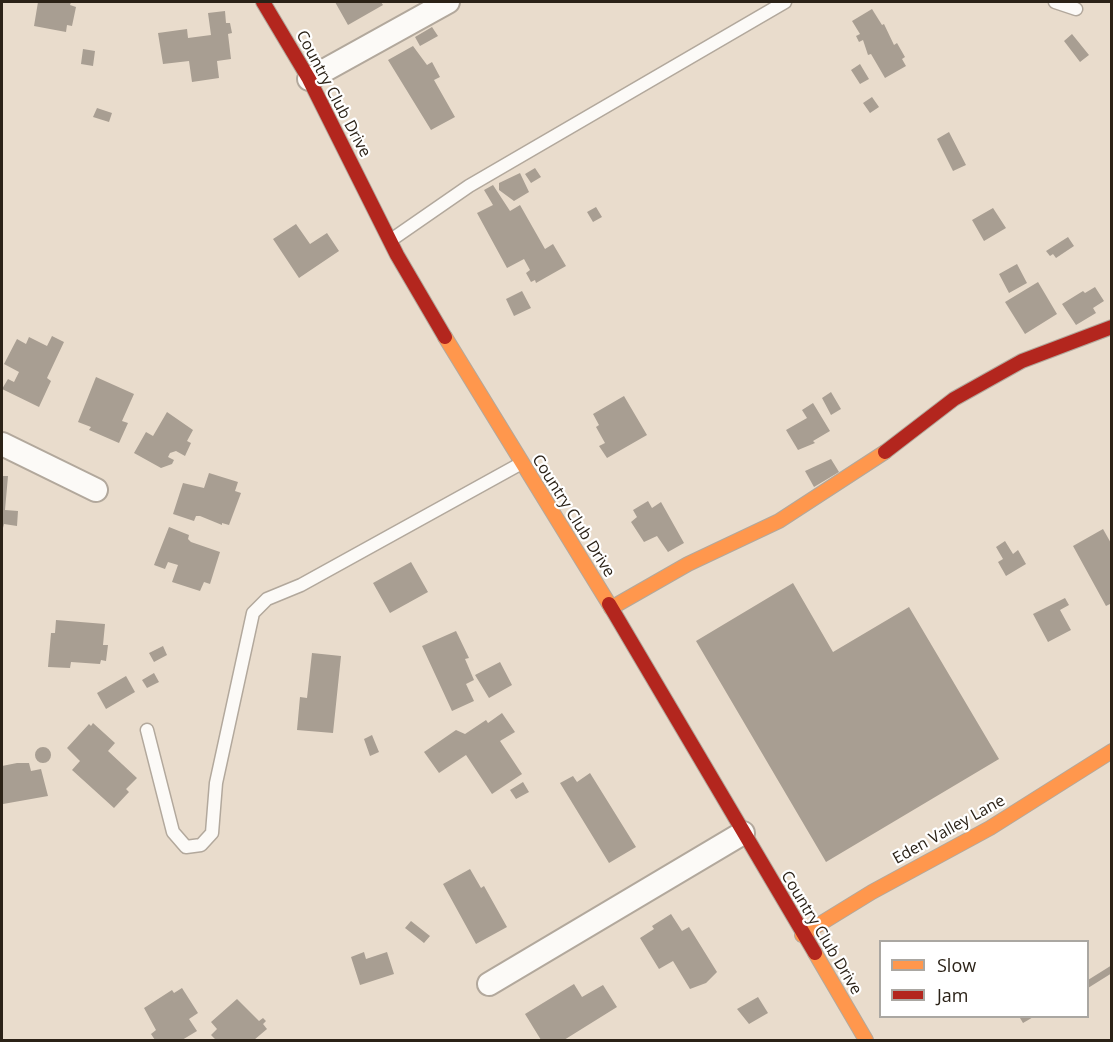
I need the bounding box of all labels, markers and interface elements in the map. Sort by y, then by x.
street label: Country Club Drive [291,27,375,161]
street label: Country Club Drive [528,451,618,581]
street label: Eden Valley Lane [890,791,1008,869]
street label: Country Club Drive [777,868,865,998]
legend [879,940,1089,1018]
text: Slow [937,953,976,977]
text: Jam [937,983,969,1007]

